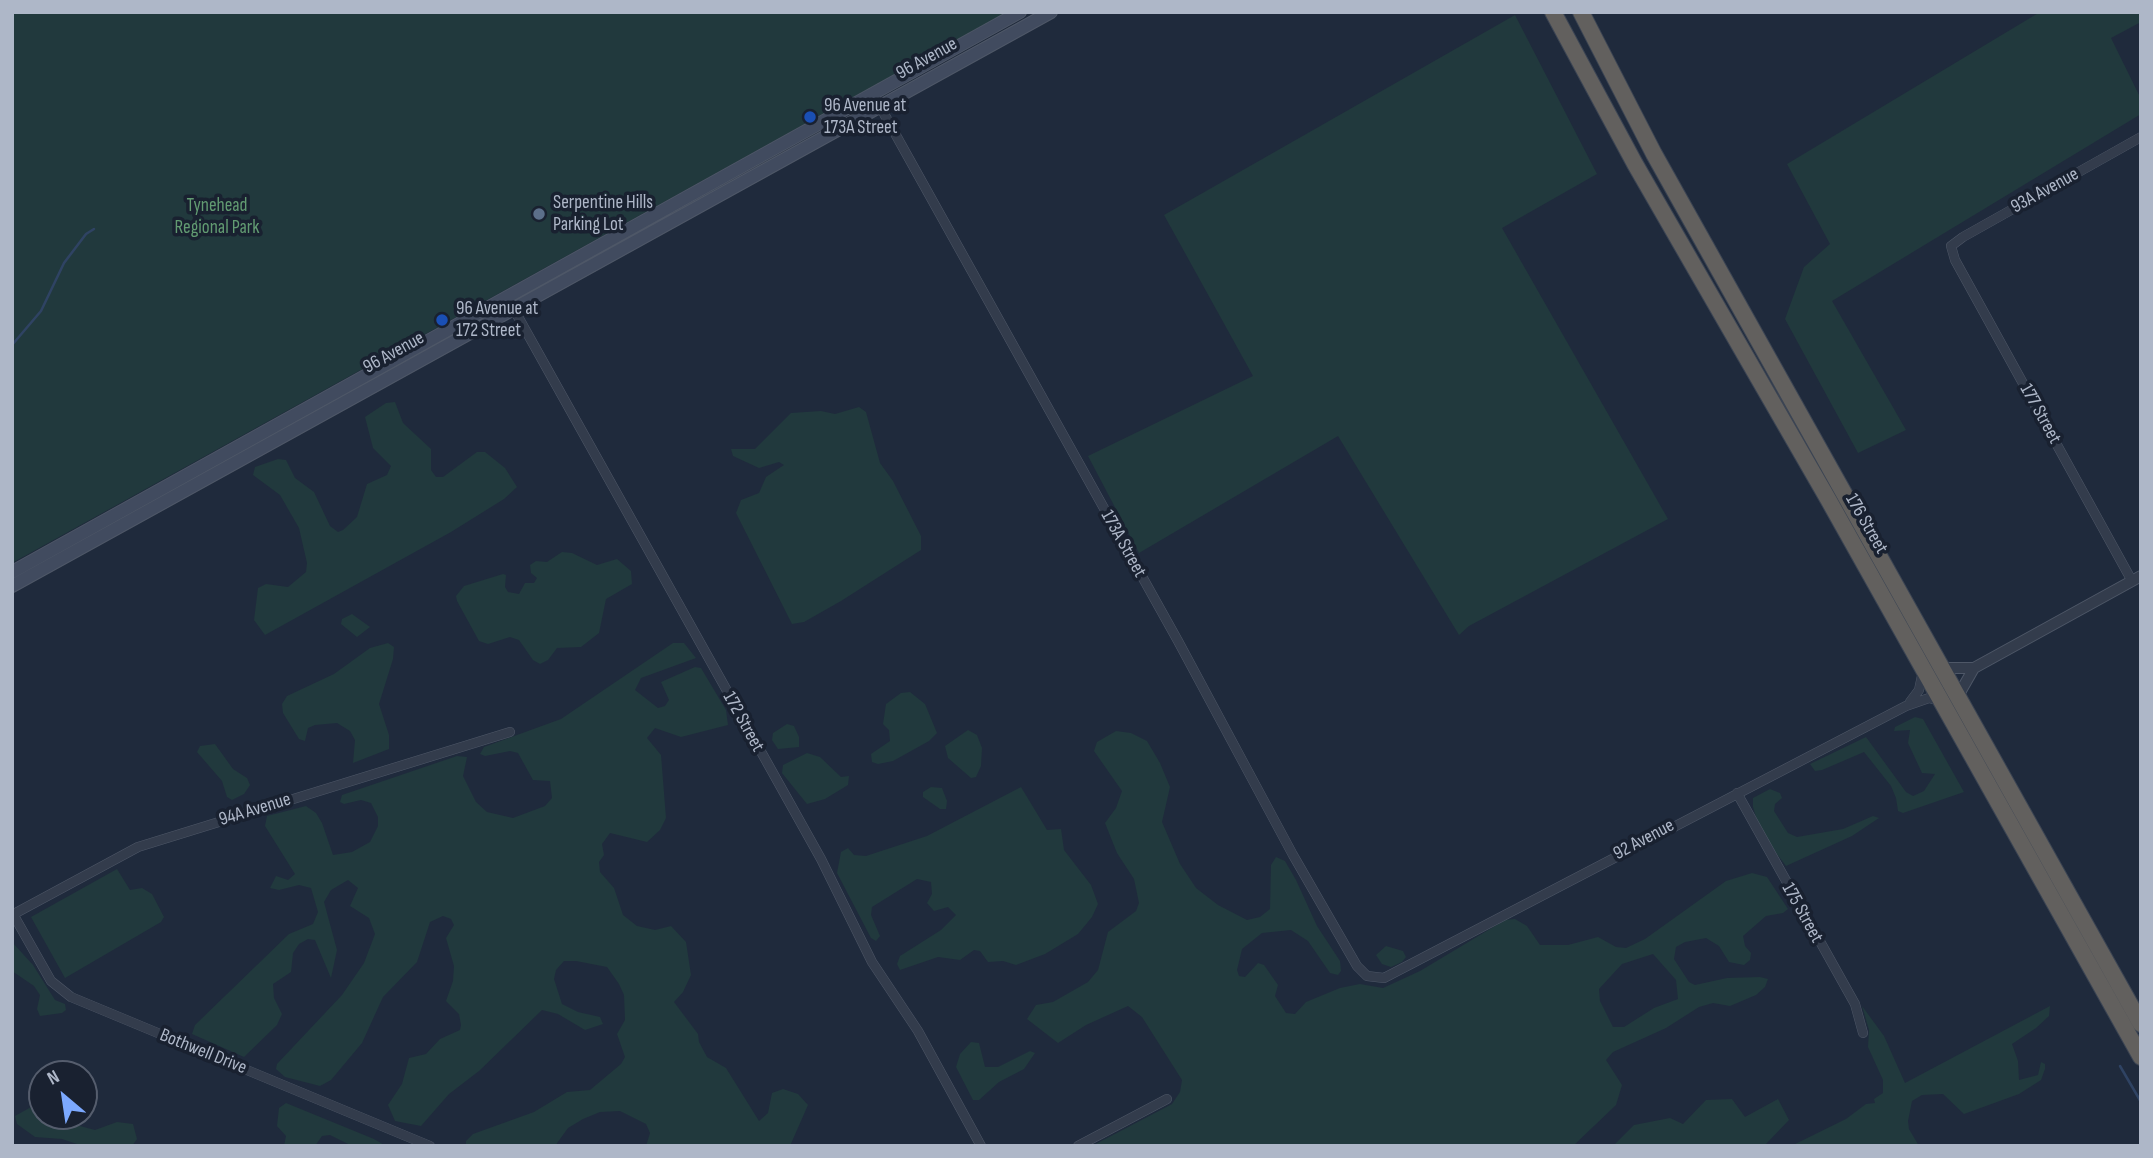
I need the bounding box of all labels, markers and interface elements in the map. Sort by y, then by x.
street label: 96 Avenue [893,33,961,85]
place label: 96 Avenue at 173A Street [824,95,906,139]
marker: 96 Avenue at 173A Street [802,109,818,125]
street label: 93A Avenue [2007,163,2083,219]
place label: Serpentine Hills Parking Lot [553,192,653,236]
park label: Tynehead Regional Park [175,195,259,239]
marker: Serpentine Hills Parking Lot [531,206,547,222]
place label: 96 Avenue at 172 Street [456,298,538,342]
marker: 96 Avenue at 172 Street [434,312,450,328]
street label: 96 Avenue [360,327,428,379]
street label: 177 Street [2014,380,2066,448]
street label: 176 Street [1840,490,1892,558]
street label: 173A Street [1095,506,1151,582]
street label: 172 Street [717,688,769,756]
street label: 94A Avenue [216,788,294,832]
street label: 92 Avenue [1610,815,1678,865]
street label: 175 Street [1776,879,1828,947]
street label: Bothwell Drive [156,1024,250,1080]
north arrow [28,1060,98,1130]
text: N [44,1065,64,1090]

